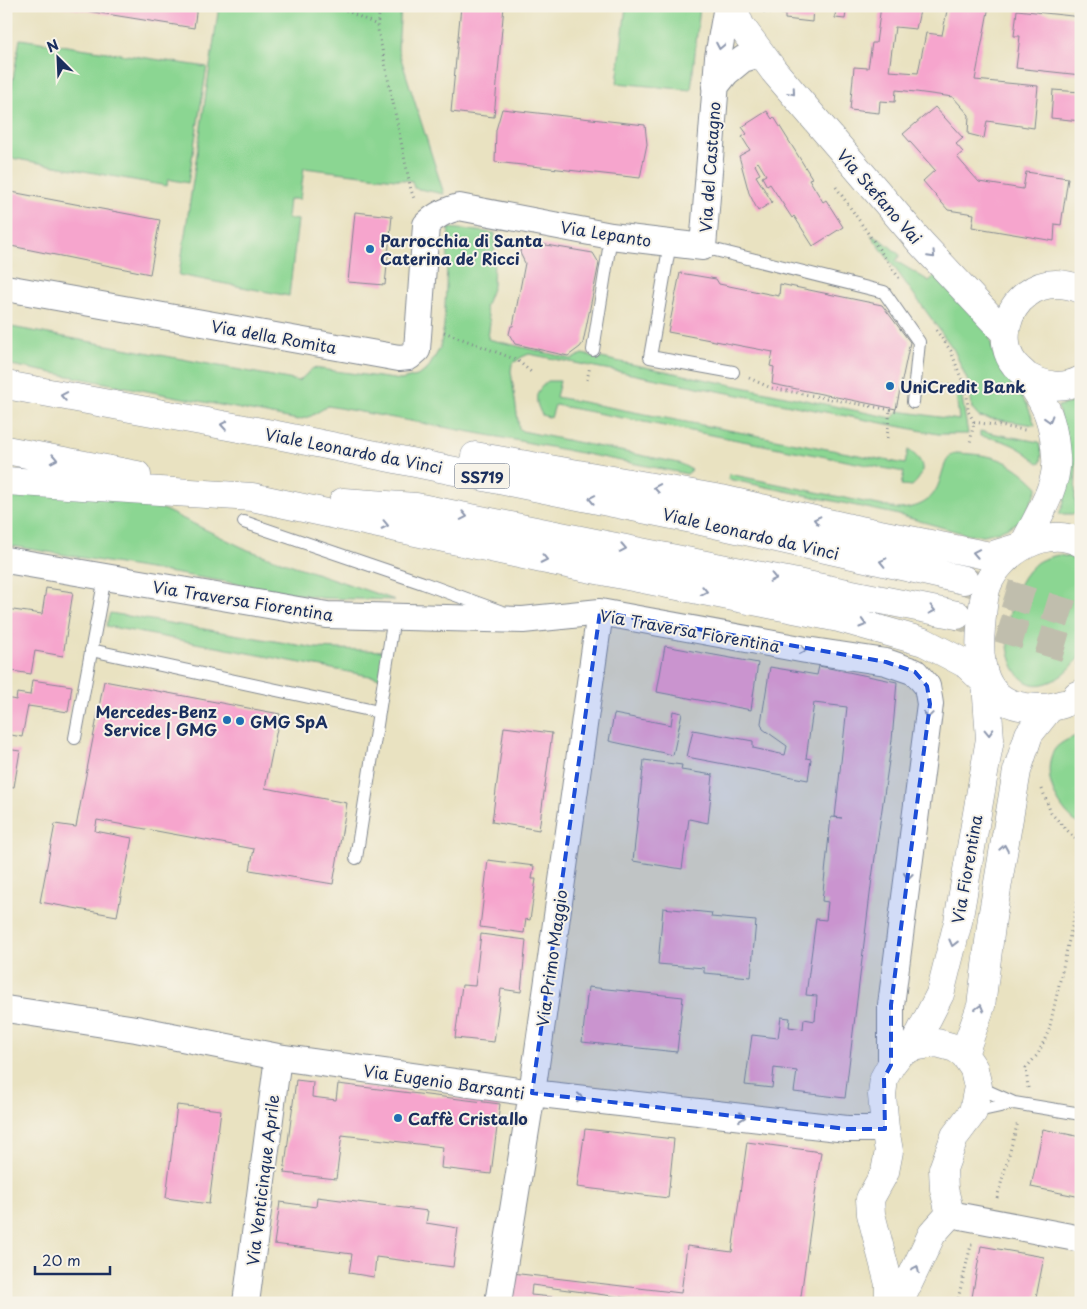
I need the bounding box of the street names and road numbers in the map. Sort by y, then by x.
street label: Via del Castagno [692,101,726,233]
street label: Via Stefano Vai [832,143,928,249]
street label: Via Lepanto [559,214,653,252]
street label: Via della Romita [209,313,339,359]
street label: Viale Leonardo da Vinci [263,421,445,479]
road number: SS719 [454,464,510,488]
street label: Viale Leonardo da Vinci [660,501,842,565]
street label: Via Traversa Fiorentina [151,574,335,626]
street label: Via Traversa Fiorentina [598,602,782,658]
street label: Via Fiorentina [945,813,987,925]
street label: Via Primo Maggio [530,888,572,1028]
street label: Via Eugenio Barsanti [362,1058,526,1104]
street label: Via Venticinque Aprile [240,1093,284,1267]

